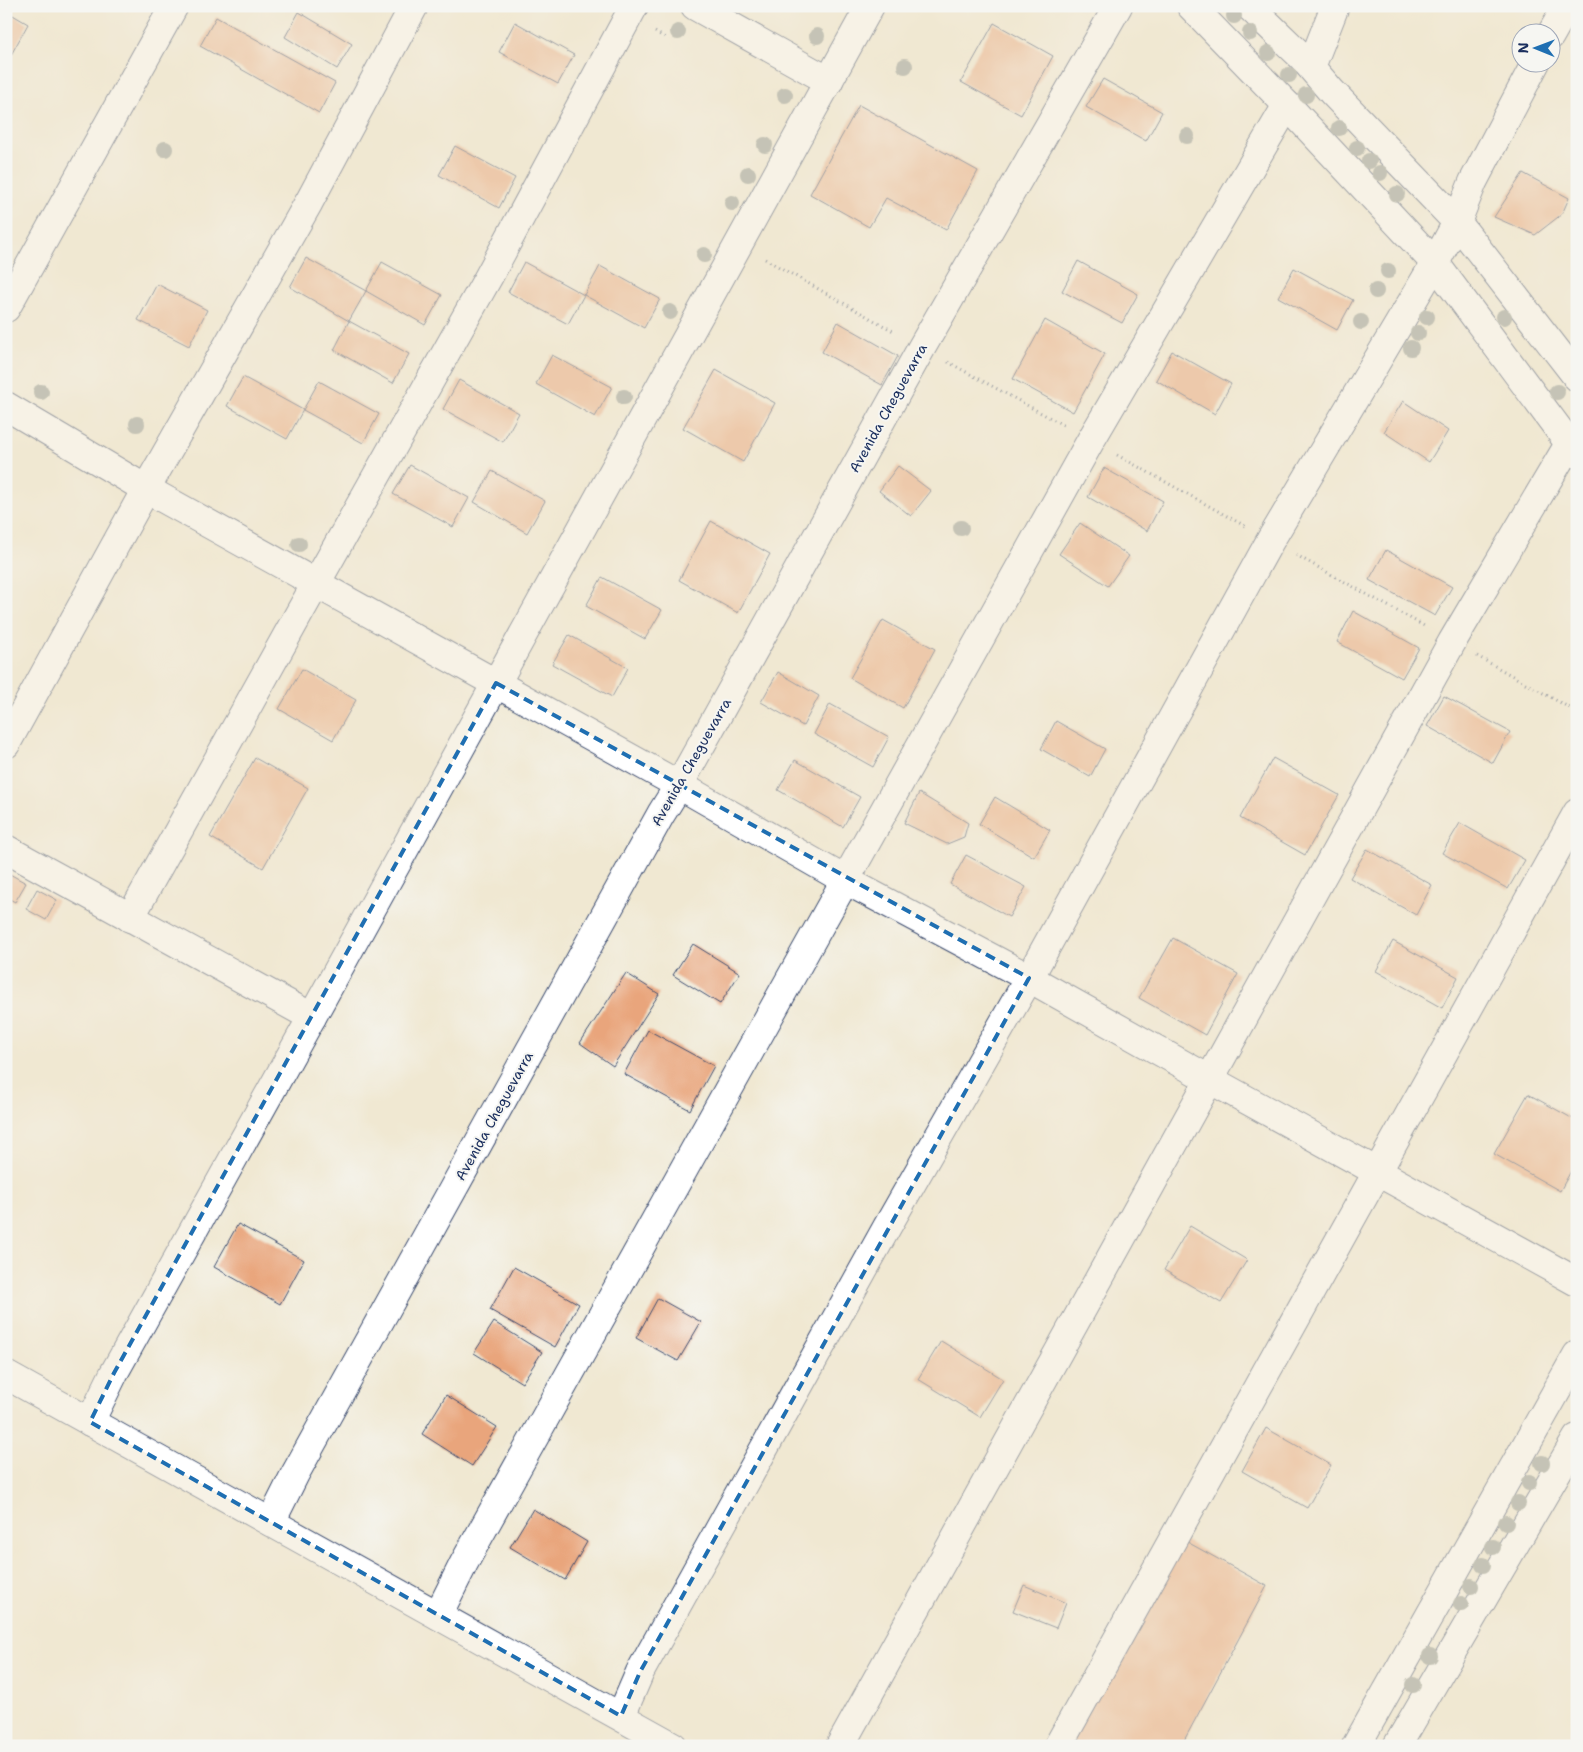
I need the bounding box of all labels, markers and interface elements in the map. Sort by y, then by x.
north arrow [1510,22,1560,72]
text: N [1514,42,1532,53]
street label: Avenida Cheguevarra [845,340,931,476]
street label: Avenida Cheguevarra [647,695,735,829]
street label: Avenida Cheguevarra [451,1048,537,1184]

